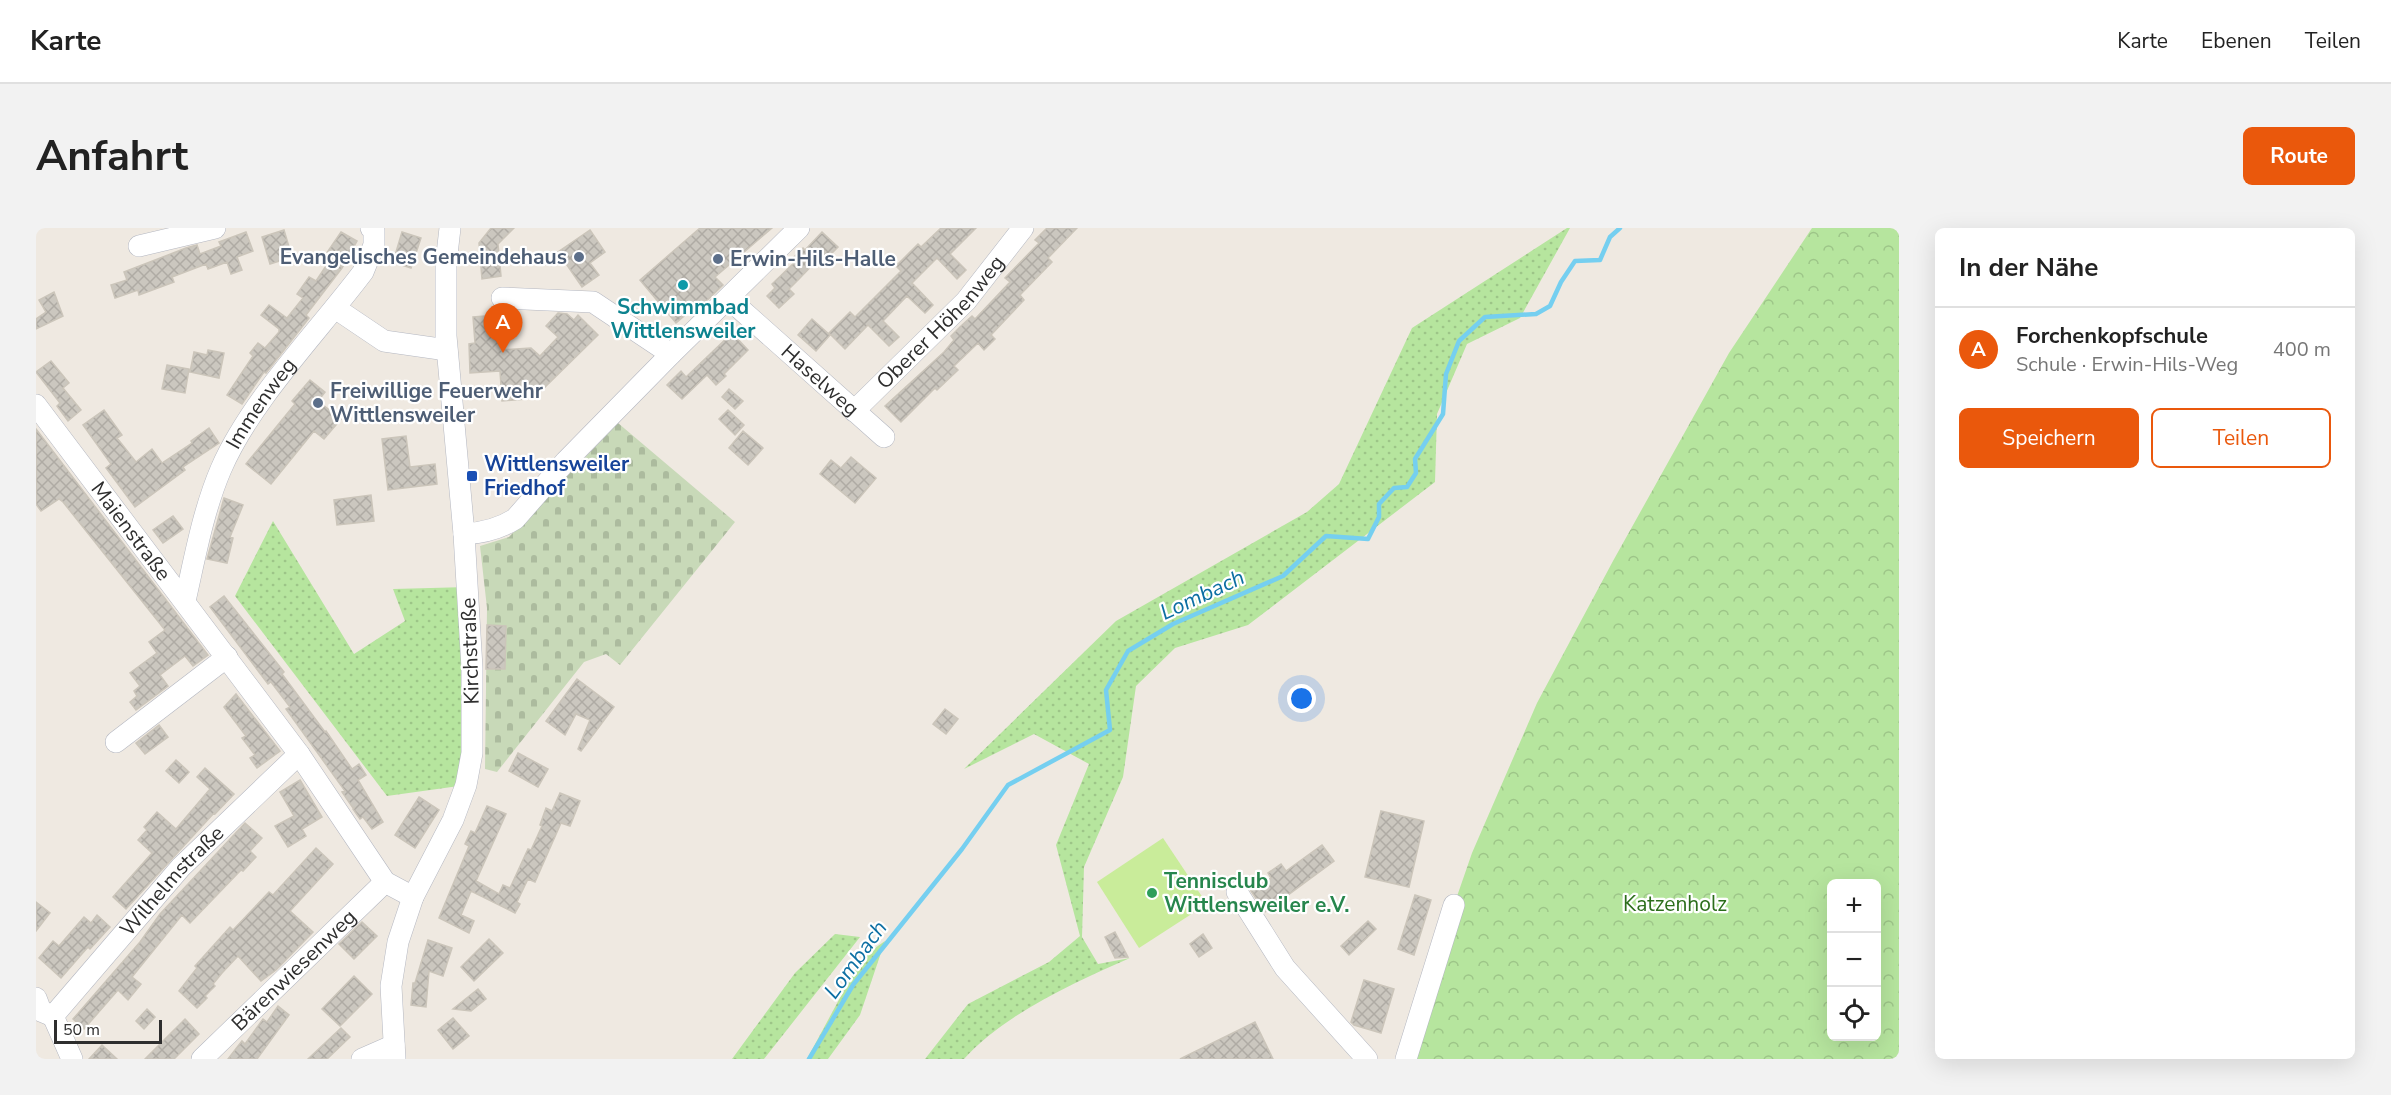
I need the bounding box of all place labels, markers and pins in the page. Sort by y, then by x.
place label: Evangelisches Gemeindehaus [280,243,567,271]
place label: Erwin-Hils-Halle [730,245,896,273]
marker: Evangelisches Gemeindehaus [572,250,586,264]
marker: Erwin-Hils-Halle [711,252,725,266]
marker: Schwimmbad Wittlensweiler [676,278,690,292]
place label: Schwimmbad Wittlensweiler [610,293,756,345]
pin: A [484,304,522,353]
place label: Freiwillige Feuerwehr Wittlensweiler [330,377,544,429]
marker: Freiwillige Feuerwehr Wittlensweiler [311,396,325,410]
place label: Wittlensweiler Friedhof [484,450,630,502]
marker: Wittlensweiler Friedhof [465,469,479,483]
place label: Tennisclub Wittlensweiler e.V. [1164,867,1349,919]
marker: Tennisclub Wittlensweiler e.V. [1145,886,1159,900]

